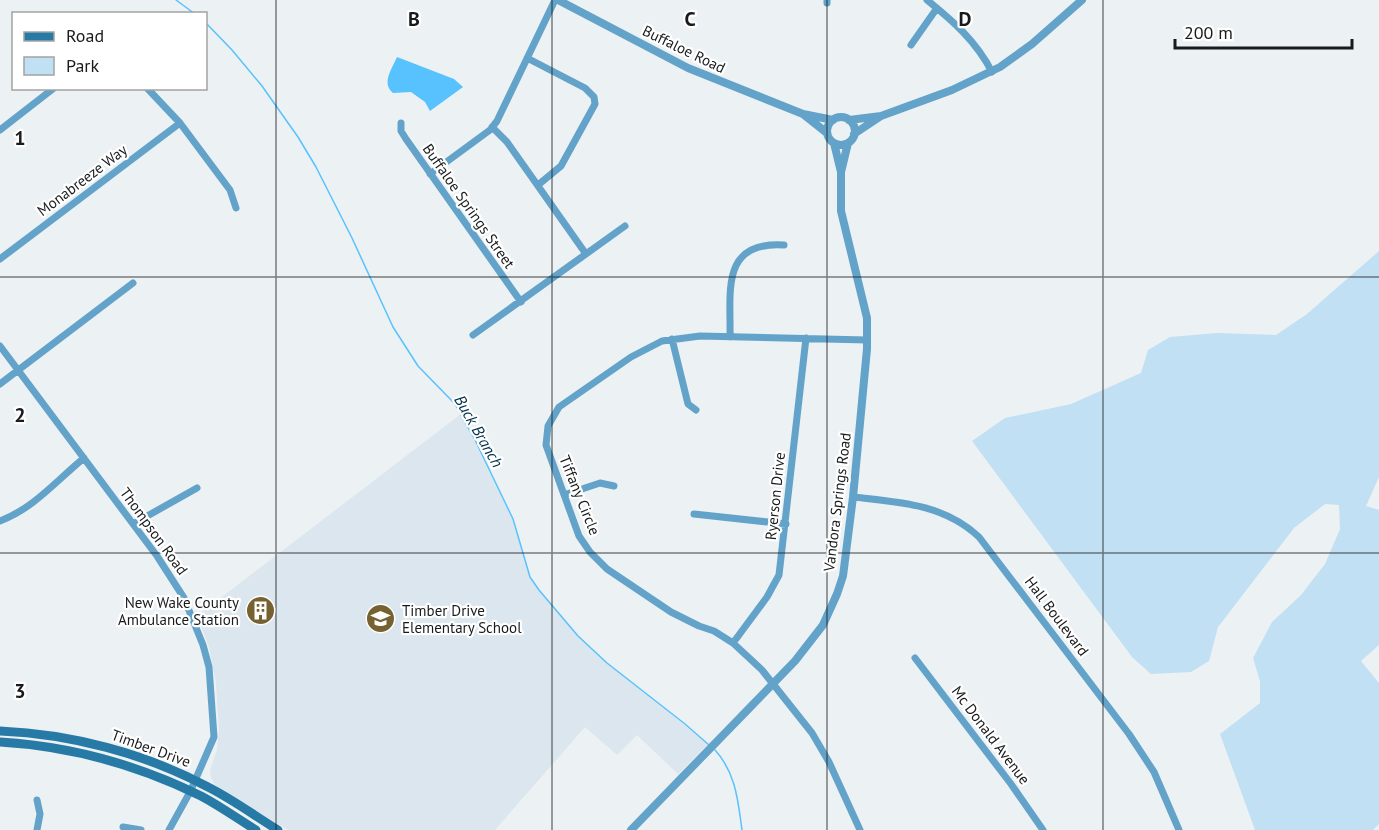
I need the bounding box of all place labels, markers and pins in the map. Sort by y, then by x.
place label: New Wake County Ambulance Station [118,593,239,629]
building icon: New Wake County Ambulance Station [244,595,276,627]
place label: Timber Drive Elementary School [402,601,522,637]
school or university icon: Timber Drive Elementary School [365,603,397,635]

